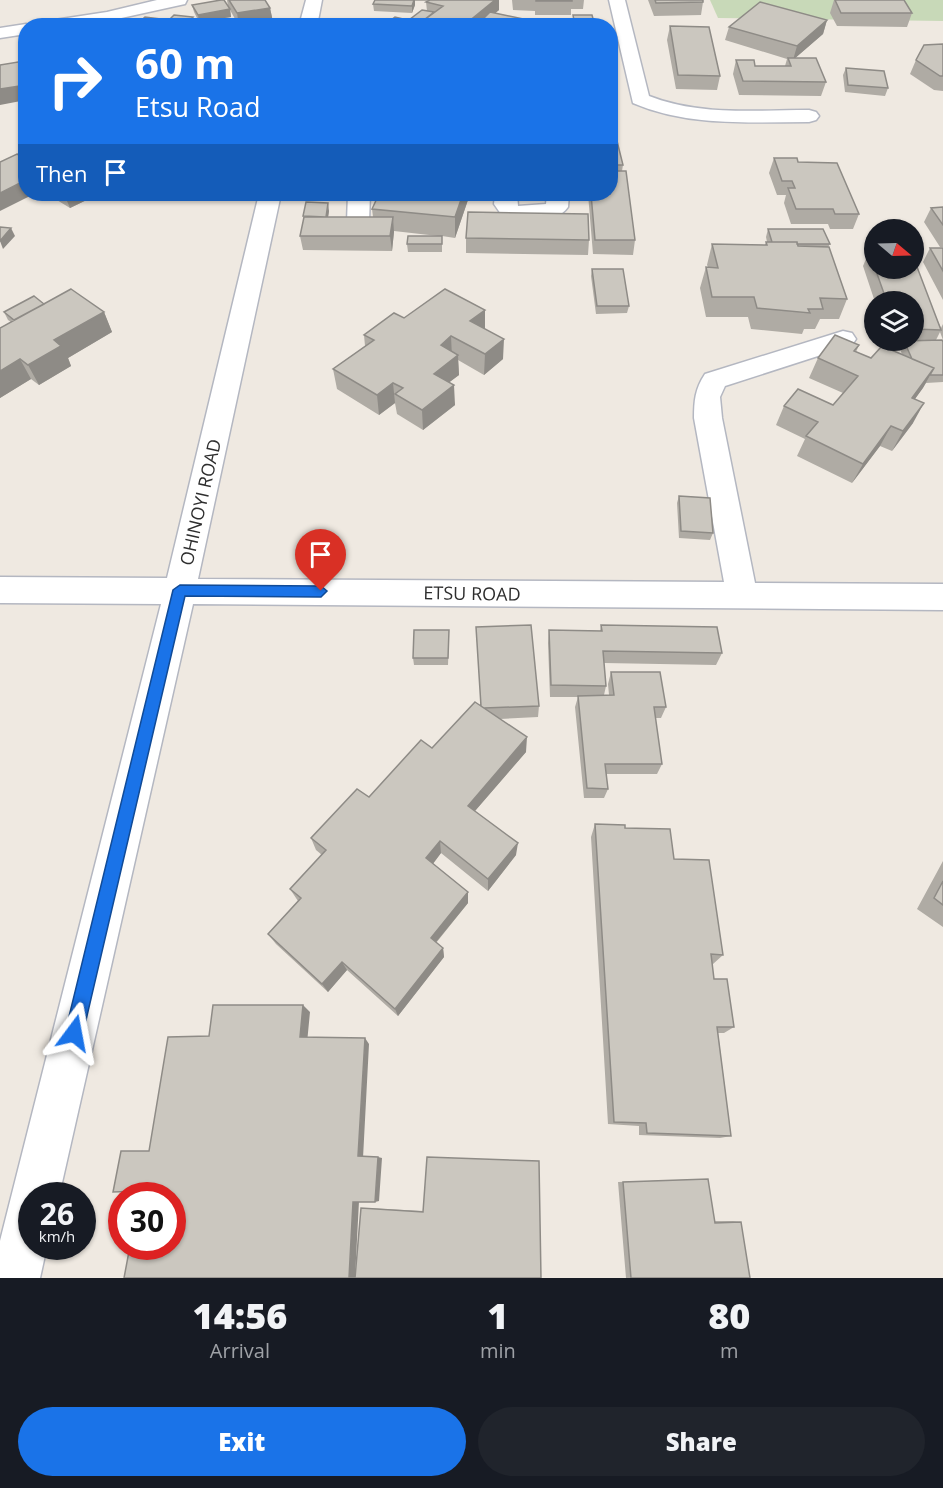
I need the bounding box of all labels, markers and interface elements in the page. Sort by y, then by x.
text: 60 m [135,34,235,91]
icon: right [36,42,114,120]
text: Etsu Road [135,88,261,125]
icon: arrive [99,156,132,189]
text: Then [36,158,87,188]
north arrow [864,219,924,279]
map controls [864,219,924,351]
button: layers [864,291,924,351]
street label: OHINOYI ROAD [174,436,226,568]
pin [295,529,346,591]
icon: arrive [304,538,337,571]
street label: ETSU ROAD [423,580,521,606]
position arrow [42,1001,106,1065]
speed limit sign: 30 [108,1182,186,1260]
text: 26 [40,1193,74,1234]
text: km/h [39,1226,75,1246]
text: 14:56 [193,1291,287,1340]
text: 1 [487,1291,508,1340]
text: 80 [708,1291,750,1340]
text: Arrival [210,1337,270,1364]
text: min [480,1337,516,1364]
text: m [720,1337,739,1364]
button: Exit [18,1407,466,1476]
button: Share [478,1407,925,1476]

